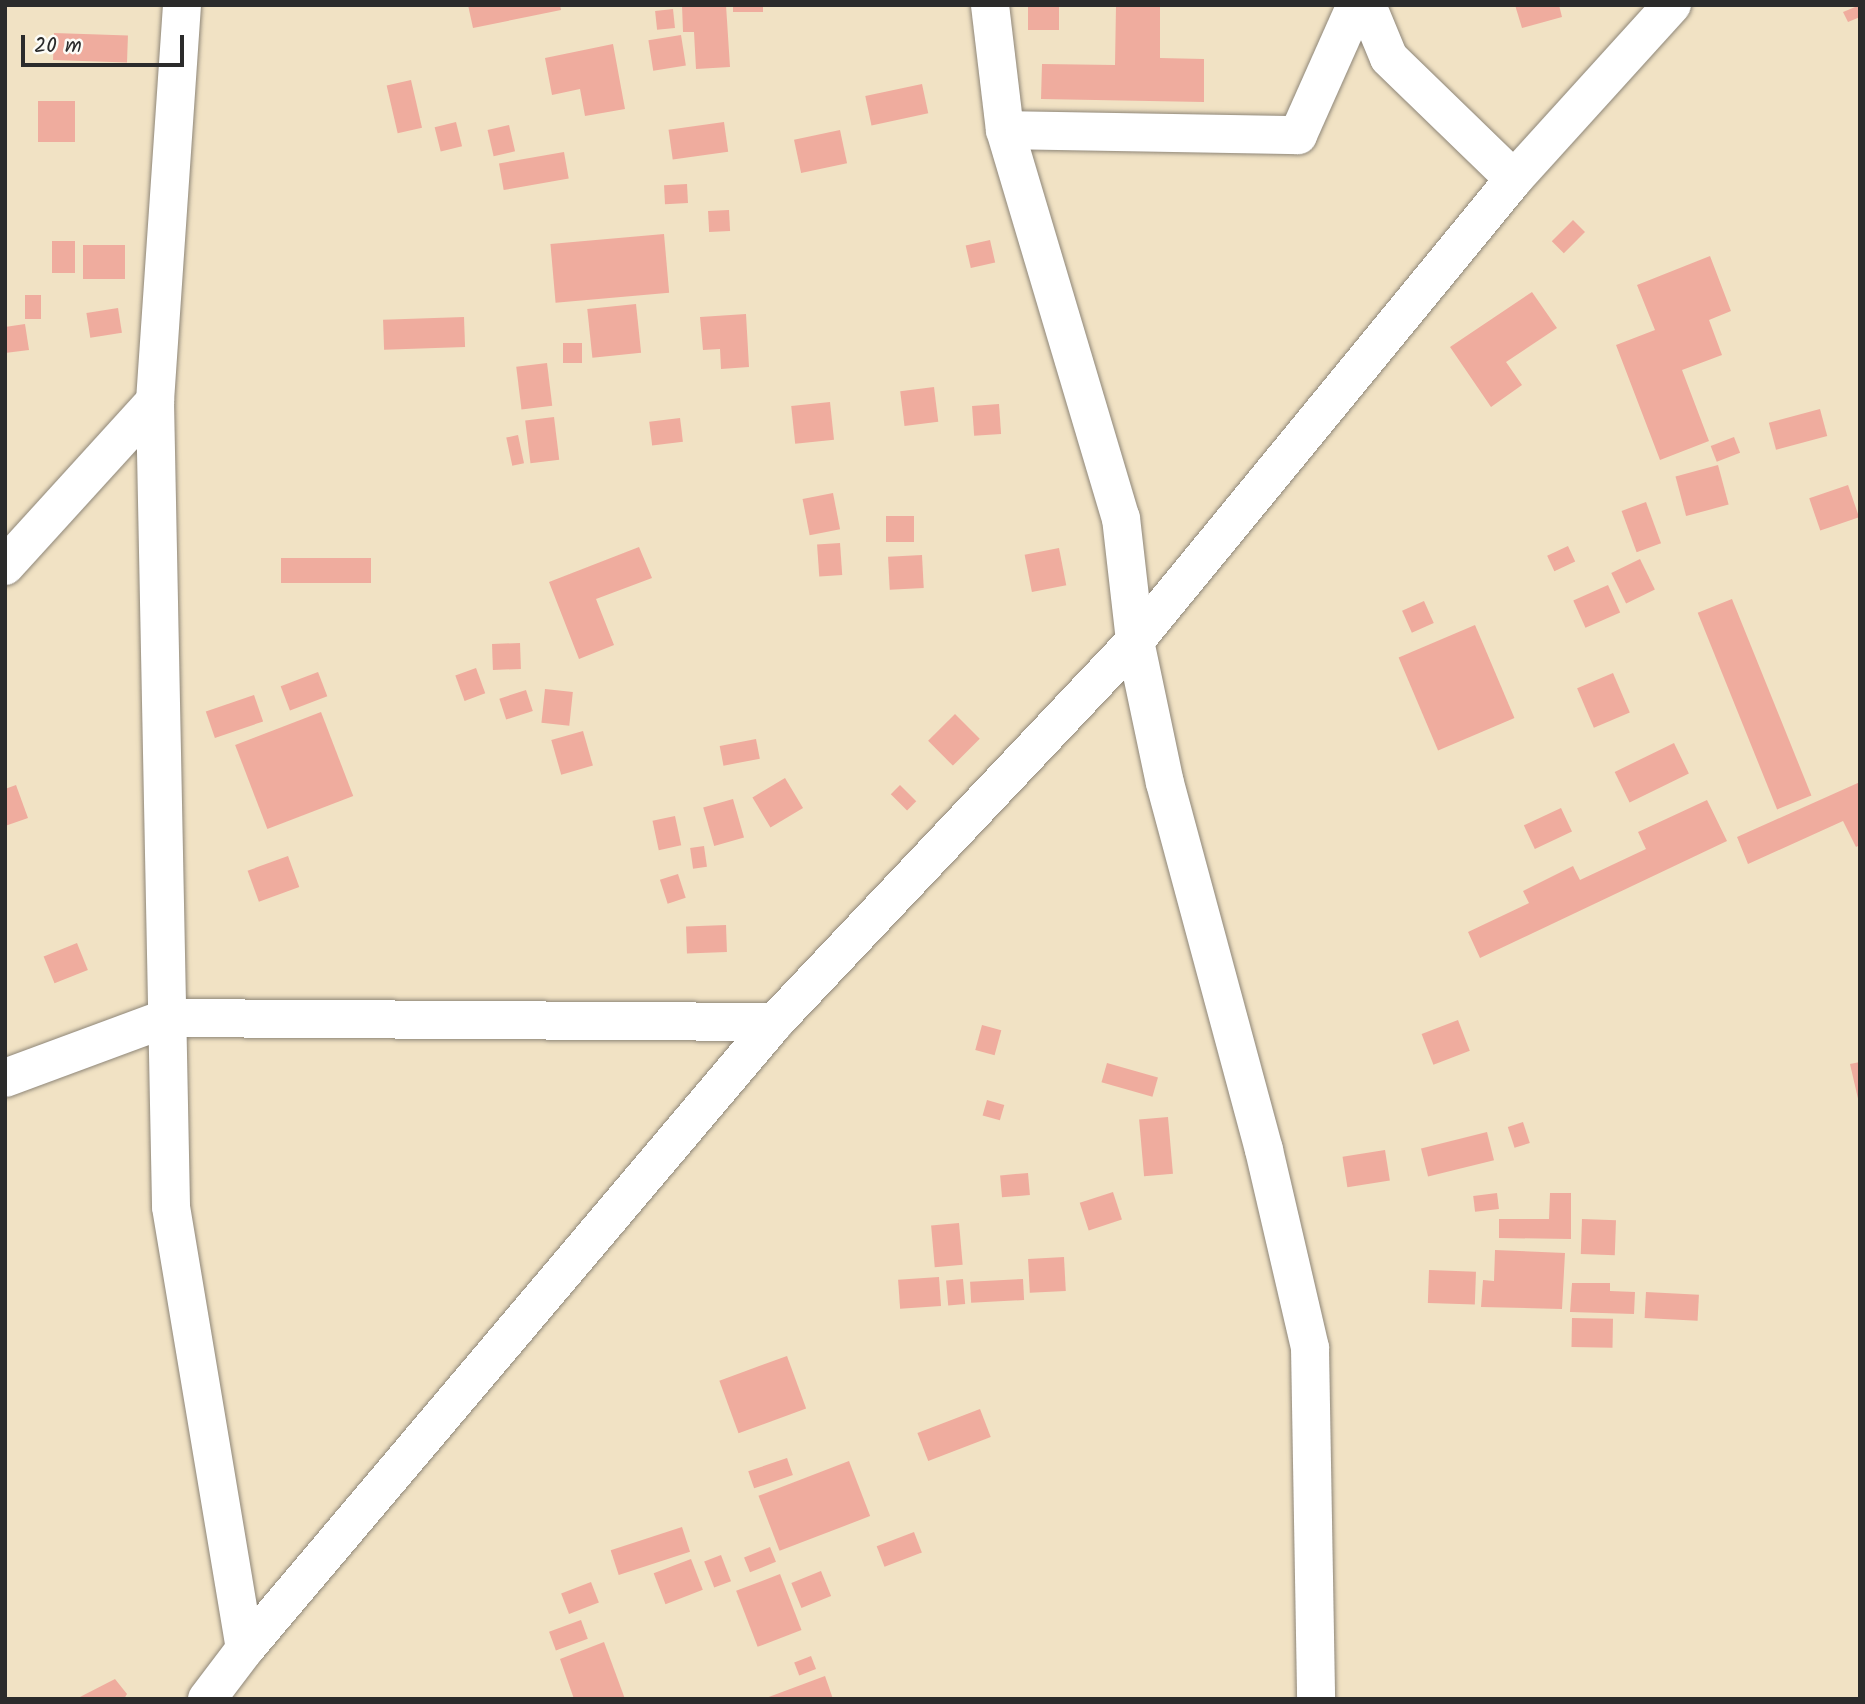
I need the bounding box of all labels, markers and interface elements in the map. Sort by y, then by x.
scale bar [24,21,187,65]
text: 20 m [34,30,82,63]

